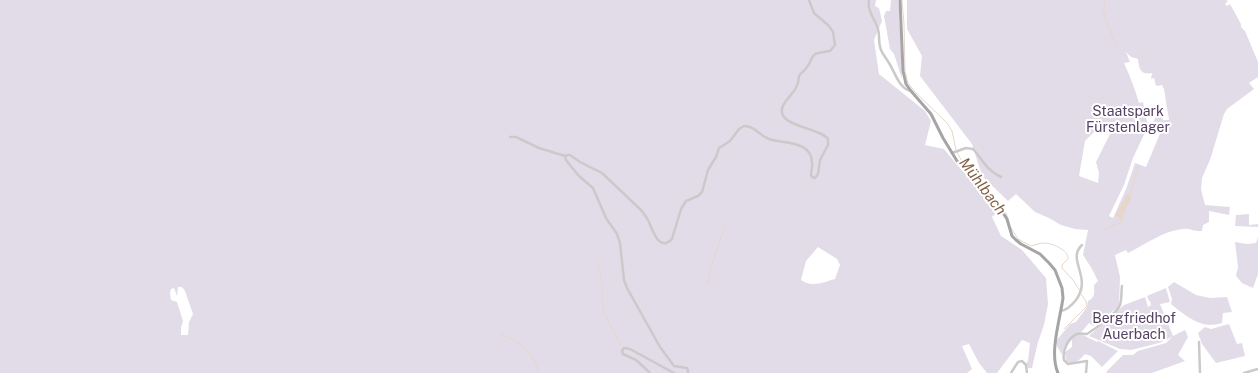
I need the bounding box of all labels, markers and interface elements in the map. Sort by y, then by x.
park label: Staatspark Fürstenlager [1086,103,1170,135]
water label: Mühlbach [956,154,1010,218]
park label: Bergfriedhof Auerbach [1092,310,1176,342]

